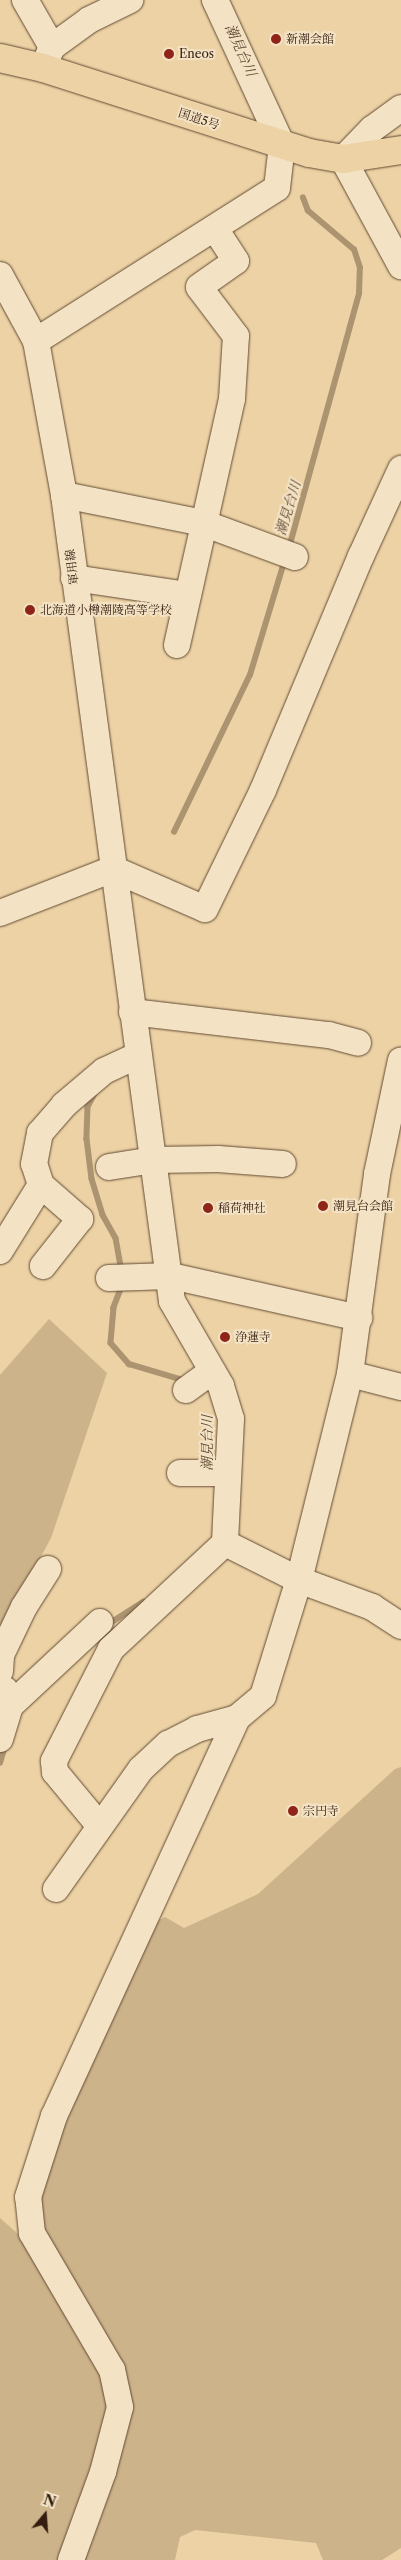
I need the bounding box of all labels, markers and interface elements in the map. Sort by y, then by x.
water label: 潮見台川 [222,21,260,79]
place label: 新潮会館 [286,32,334,46]
marker: 新潮会館 [270,33,282,45]
place label: Eneos [179,47,214,61]
marker: Eneos [163,48,175,60]
street label: 国道5号 [177,106,221,132]
water label: 潮見台川 [272,479,304,537]
street label: 軍用線 [63,548,81,586]
place label: 北海道小樽潮陵高等学校 [40,603,172,617]
marker: 北海道小樽潮陵高等学校 [24,604,36,616]
place label: 潮見台会館 [333,1199,393,1213]
marker: 潮見台会館 [317,1200,329,1212]
place label: 稲荷神社 [218,1201,266,1215]
marker: 稲荷神社 [202,1202,214,1214]
place label: 浄蓮寺 [235,1330,271,1344]
marker: 浄蓮寺 [219,1331,231,1343]
water label: 潮見台川 [199,1415,215,1471]
place label: 宗円寺 [303,1804,339,1818]
marker: 宗円寺 [287,1805,299,1817]
north arrow [20,2490,70,2540]
text: N [41,2490,58,2511]

